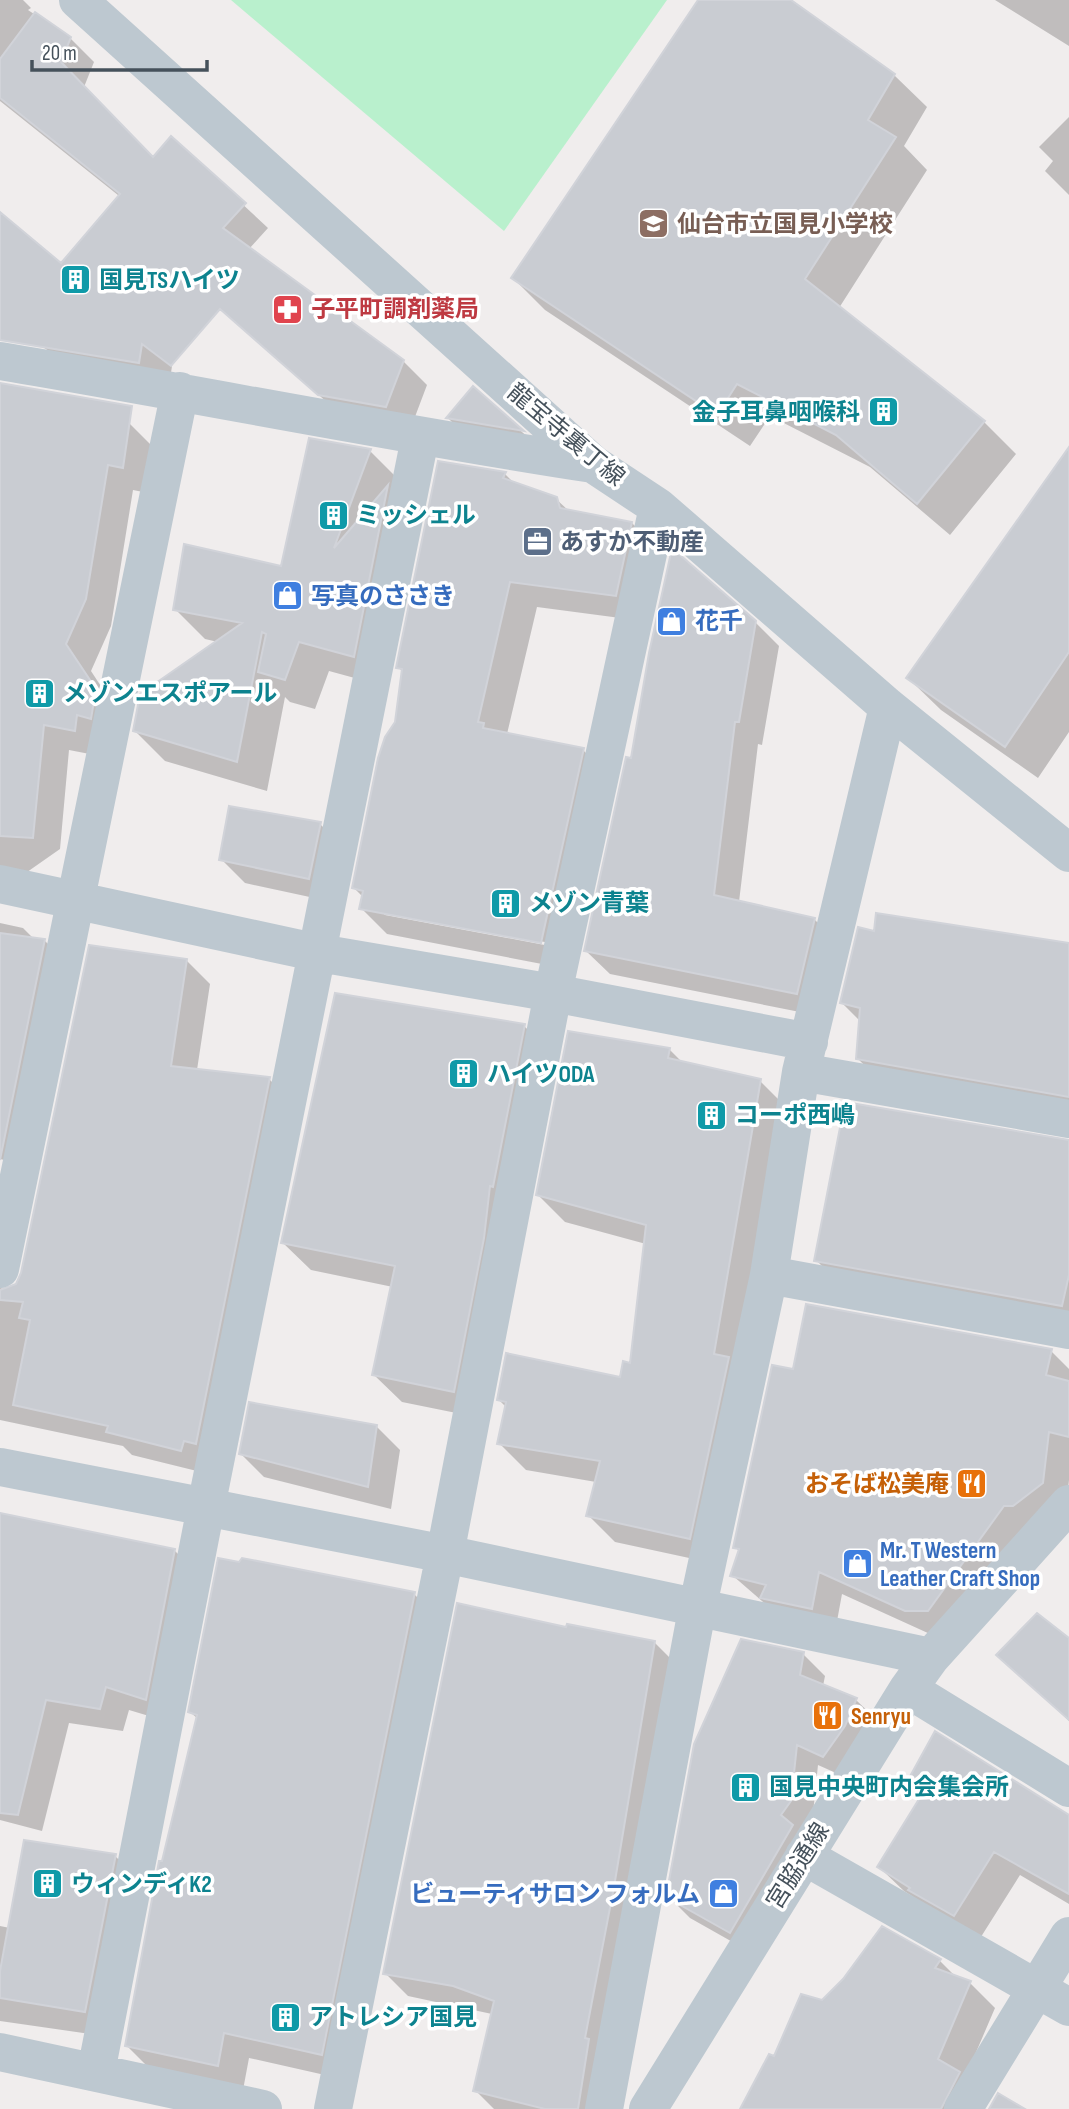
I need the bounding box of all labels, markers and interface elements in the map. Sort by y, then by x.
scale bar [32,28,206,72]
text: 20 m [42,41,77,66]
school or university icon: 仙台市立国見小学校 [637,207,671,241]
place label: 仙台市立国見小学校 [677,210,893,239]
building icon: 国見TSハイツ [59,263,93,297]
place label: 国見TSハイツ [99,266,240,295]
pharmacy icon: 子平町調剤薬局 [271,292,305,326]
place label: 子平町調剤薬局 [311,295,479,324]
street label: 龍宝寺裏丁線 [502,378,630,492]
building icon: 金子耳鼻咽喉科 [866,395,900,429]
place label: 金子耳鼻咽喉科 [692,398,860,427]
building icon: ミッシェル [316,498,350,532]
place label: ミッシェル [356,501,476,530]
office icon: あすか不動産 [520,525,554,559]
place label: あすか不動産 [560,528,704,557]
shop icon: 写真のささき [271,579,305,613]
place label: 写真のささき [311,582,455,611]
shop icon: 花千 [655,604,689,638]
place label: 花千 [695,607,743,636]
building icon: メゾンエスポアール [23,676,57,710]
place label: メゾンエスポアール [63,679,278,708]
building icon: メゾン青葉 [489,886,523,920]
place label: メゾン青葉 [529,889,649,918]
building icon: ハイツODA [447,1057,481,1091]
place label: ハイツODA [487,1060,595,1089]
building icon: コーポ西嶋 [695,1098,729,1132]
place label: コーポ西嶋 [735,1101,855,1130]
restaurant icon: おそば松美庵 [955,1467,989,1501]
place label: おそば松美庵 [805,1470,949,1499]
place label: Mr. T Western Leather Craft Shop [880,1536,1040,1593]
shop icon: Mr. T Western Leather Craft Shop [840,1547,874,1581]
restaurant icon: Senryu [811,1699,845,1733]
place label: Senryu [851,1702,911,1731]
building icon: 国見中央町内会集会所 [729,1770,763,1804]
place label: 国見中央町内会集会所 [769,1773,1009,1802]
street label: 宮脇通線 [760,1818,836,1914]
building icon: ウィンディK2 [31,1867,65,1901]
place label: ウィンディK2 [71,1870,212,1899]
shop icon: ビューティサロン フォルム [706,1877,740,1911]
place label: ビューティサロン フォルム [410,1880,700,1909]
building icon: アトレシア国見 [269,2000,303,2034]
place label: アトレシア国見 [309,2003,477,2032]

